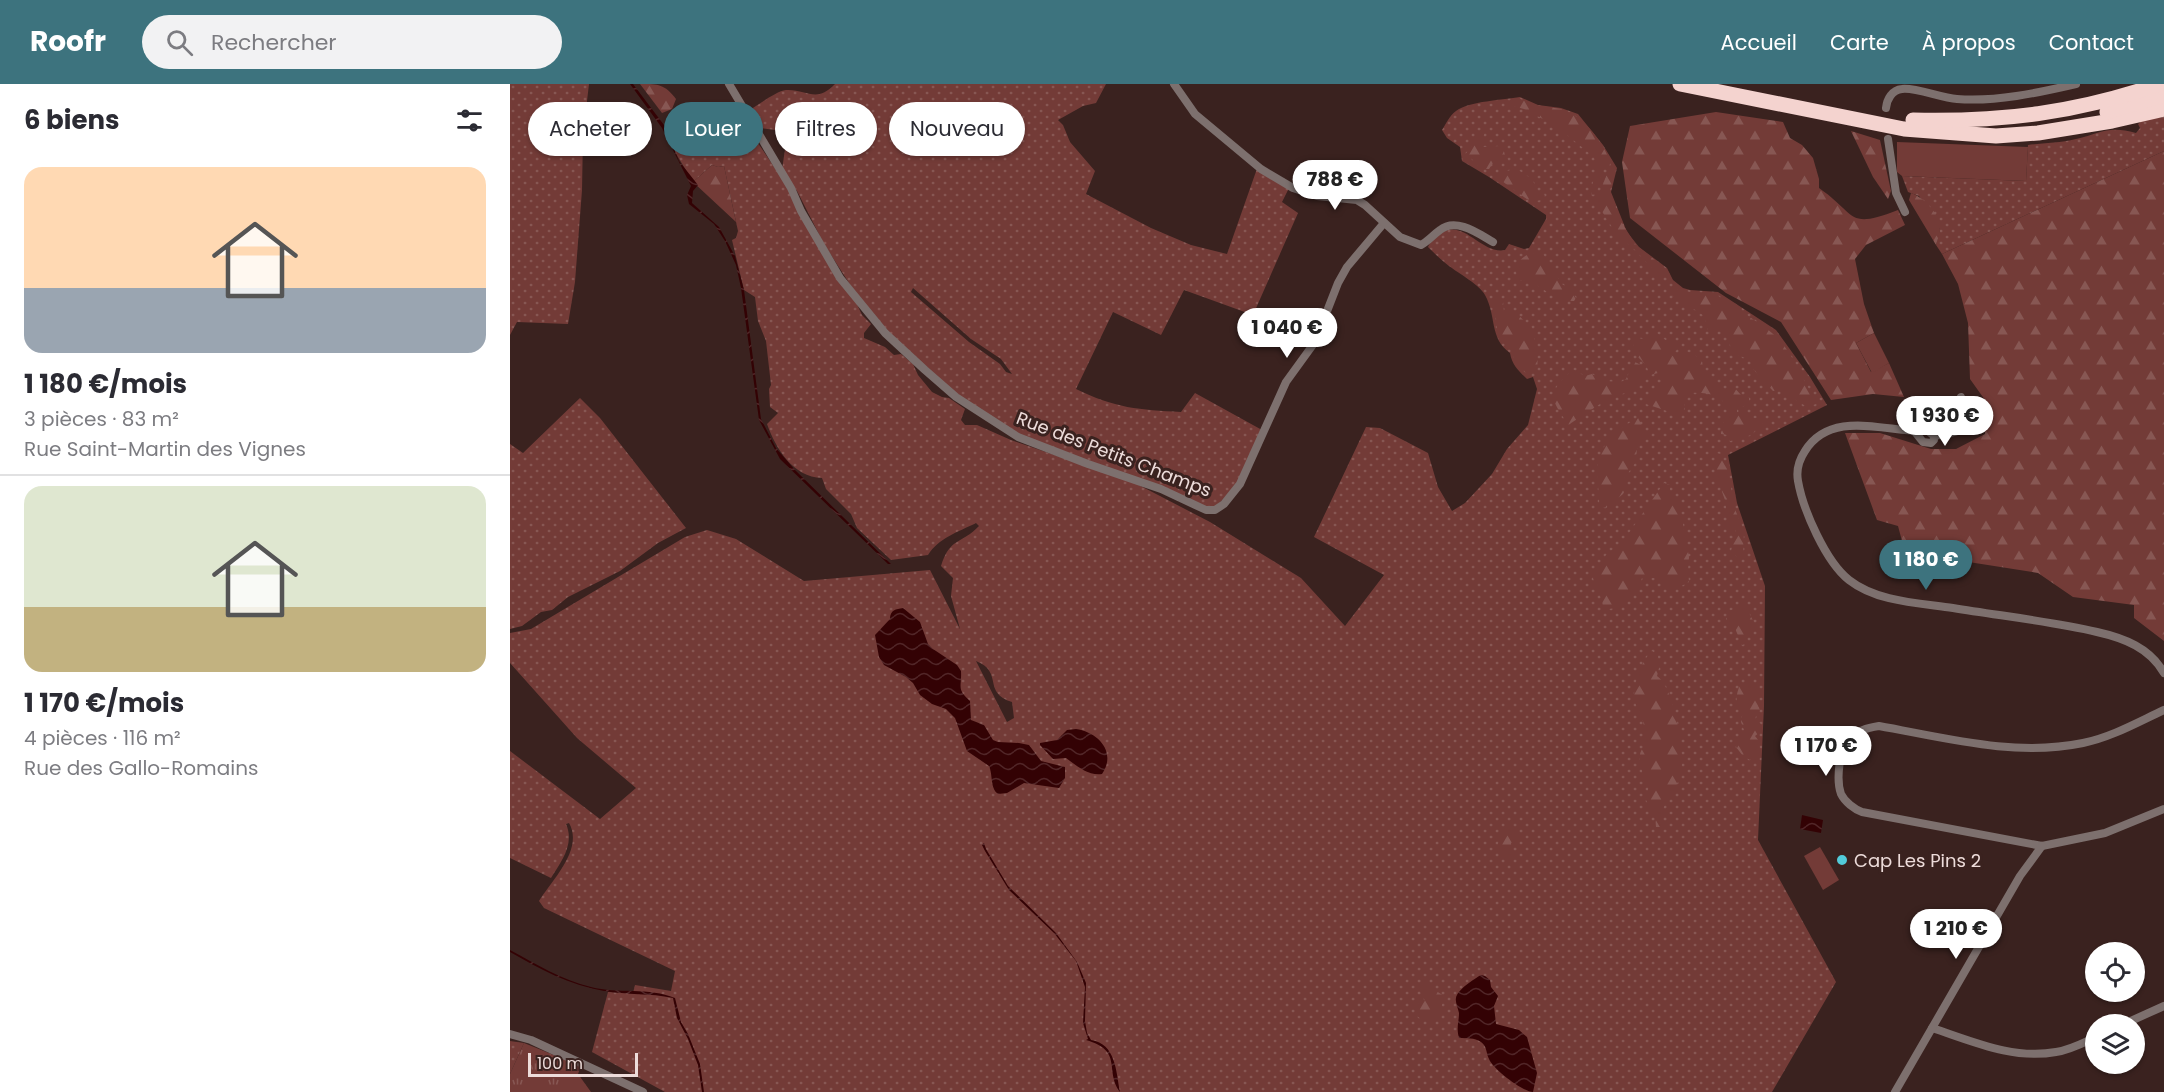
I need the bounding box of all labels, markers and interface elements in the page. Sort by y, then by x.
search box [142,15,562,69]
text: Roofr [30,22,106,61]
icon: search [163,26,196,59]
text: Rechercher [211,27,337,58]
text: Accueil [1720,28,1797,57]
text: Carte [1830,28,1889,57]
text: À propos [1922,28,2016,57]
text: Contact [2049,28,2134,57]
text: 6 biens [24,102,119,138]
chip: Acheter [528,102,652,156]
chip: Louer [664,102,763,156]
chip: Filtres [775,102,877,156]
chip: Nouveau [889,102,1025,156]
icon: filters [453,104,486,137]
pin: 788 € [1293,160,1377,211]
text: 788 € [1307,165,1363,193]
icon: home [201,206,309,314]
pin: 1 040 € [1232,308,1342,359]
text: 1 040 € [1251,313,1323,341]
text: 1 180 €/mois [24,366,187,402]
pin: 1 930 € [1890,396,2000,447]
text: 1 930 € [1910,401,1980,429]
text: 3 pièces · 83 m² [24,405,179,433]
street label: Rue des Petits Champs [1013,405,1215,503]
text: Rue Saint-Martin des Vignes [24,435,306,463]
icon: home [201,525,309,633]
pin: 1 180 € [1871,540,1981,591]
text: 1 180 € [1893,545,1959,573]
text: 1 170 €/mois [24,685,184,721]
text: 4 pièces · 116 m² [24,724,181,752]
pin: 1 170 € [1771,726,1881,777]
text: 1 170 € [1794,731,1858,759]
text: Rue des Gallo-Romains [24,754,258,782]
place label: Cap Les Pins 2 [1854,848,1981,873]
marker: Cap Les Pins 2 [1835,853,1849,867]
pin: 1 210 € [1901,909,2011,960]
text: 1 210 € [1924,914,1988,942]
map controls [2085,942,2145,1074]
button: locate [2085,942,2145,1002]
button: layers [2085,1014,2145,1074]
scale bar [528,1050,638,1078]
text: 100 m [537,1052,583,1075]

